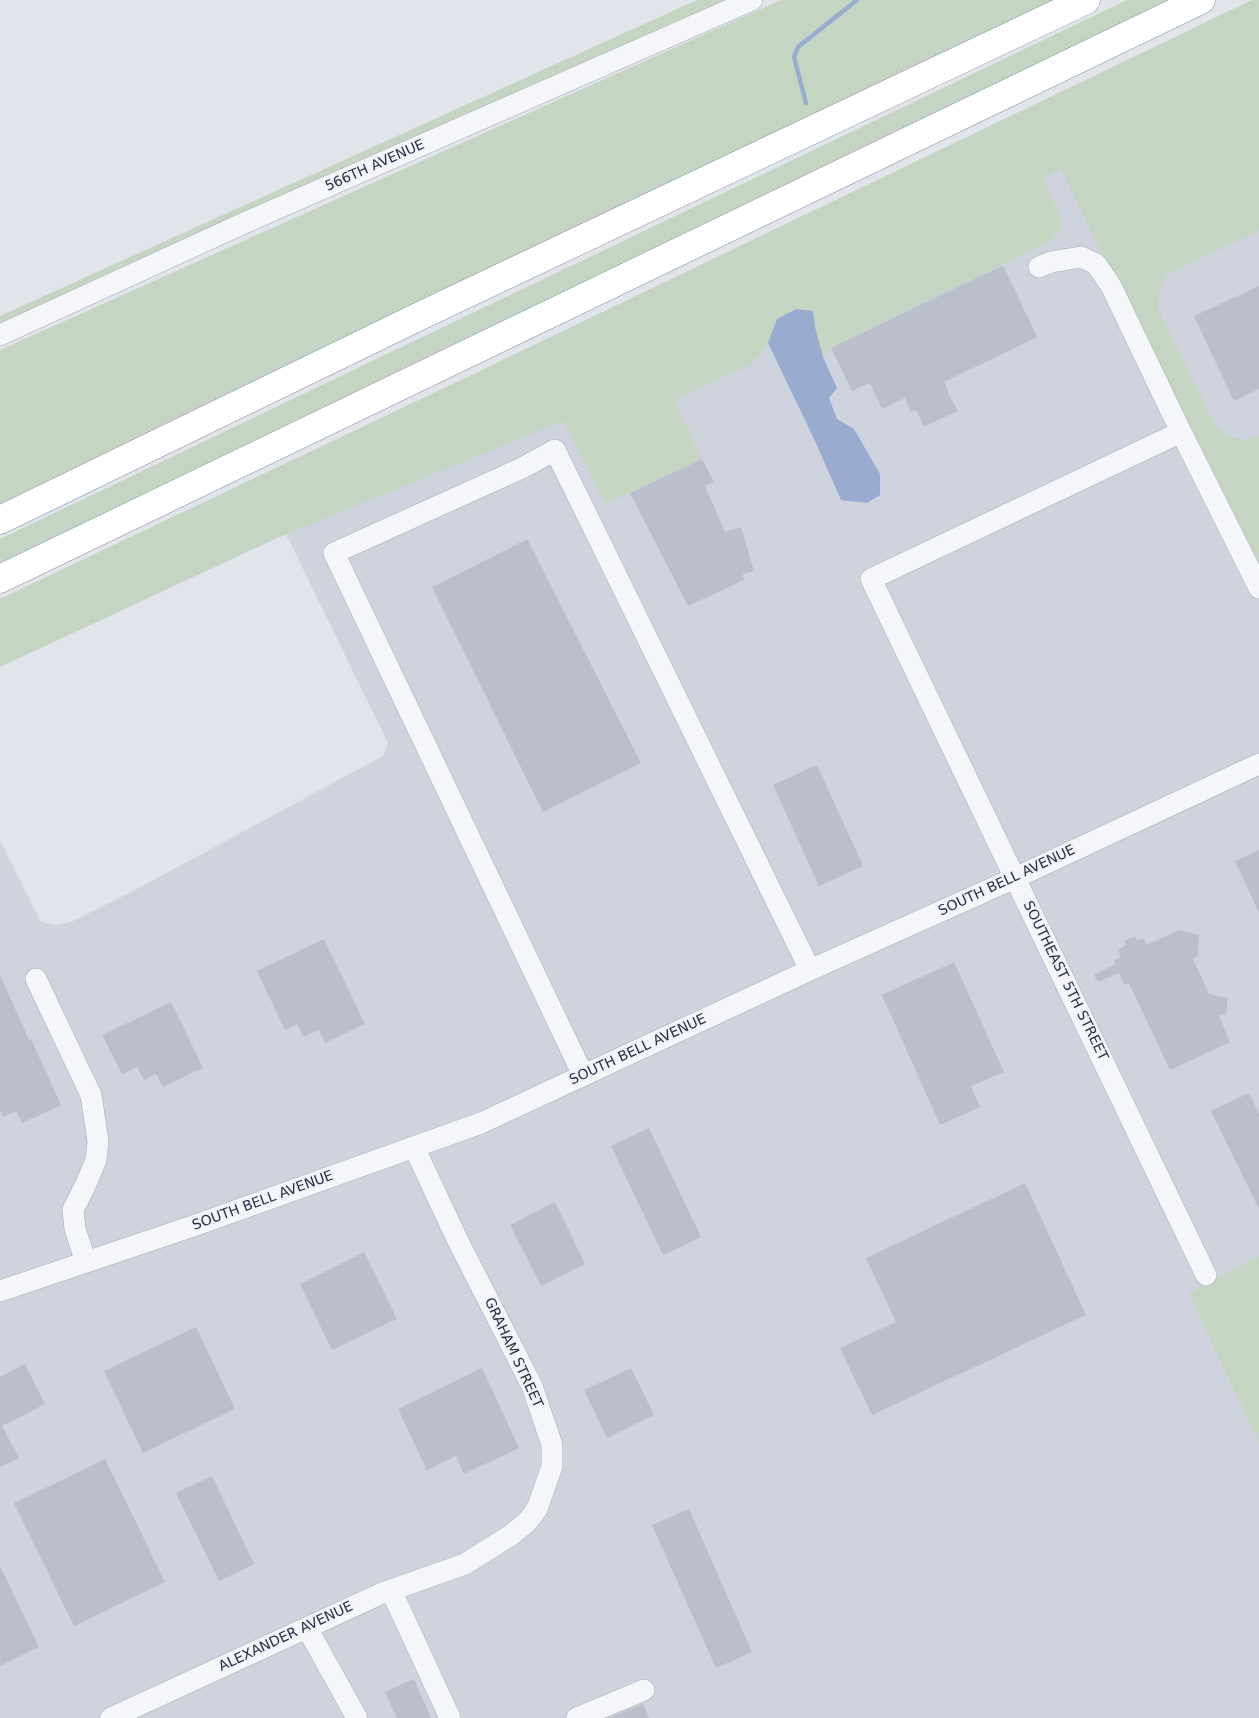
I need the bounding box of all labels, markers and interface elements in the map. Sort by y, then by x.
street label: 566TH AVENUE [323,137,427,195]
street label: SOUTH BELL AVENUE [936,842,1078,920]
street label: SOUTHEAST 5TH STREET [1019,898,1111,1064]
street label: SOUTH BELL AVENUE [567,1011,709,1089]
street label: SOUTH BELL AVENUE [190,1168,336,1234]
street label: GRAHAM STREET [480,1295,546,1411]
street label: ALEXANDER AVENUE [216,1598,356,1676]

